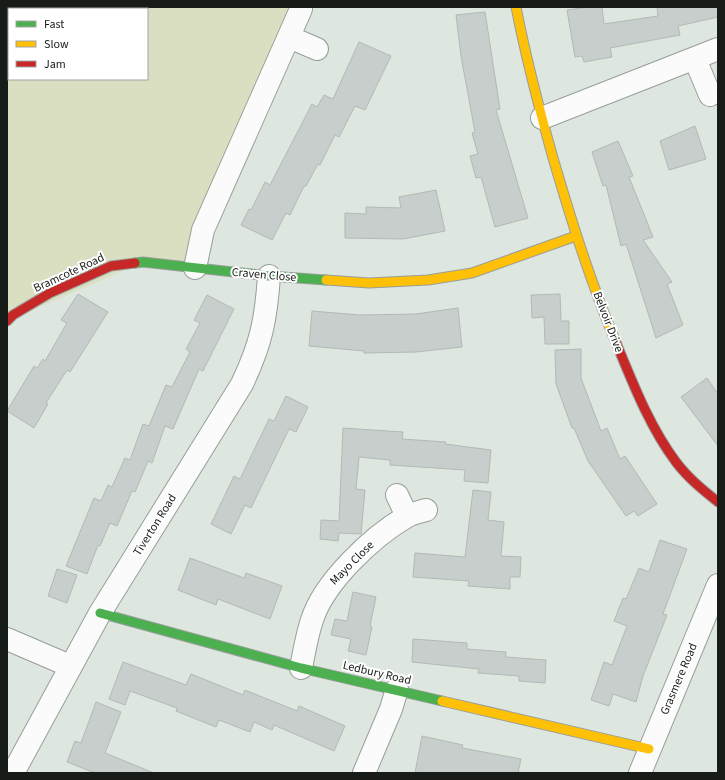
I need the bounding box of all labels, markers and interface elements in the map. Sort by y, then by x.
legend [8,8,148,80]
text: Fast [44,16,64,33]
text: Slow [44,36,69,53]
text: Jam [44,56,66,73]
street label: Bramcote Road [31,249,107,297]
street label: Craven Close [231,264,297,286]
street label: Belvoir Drive [589,289,627,355]
street label: Tiverton Road [129,491,181,559]
street label: Mayo Close [326,537,378,589]
street label: Grasmere Road [656,641,702,717]
street label: Ledbury Road [341,657,413,689]

